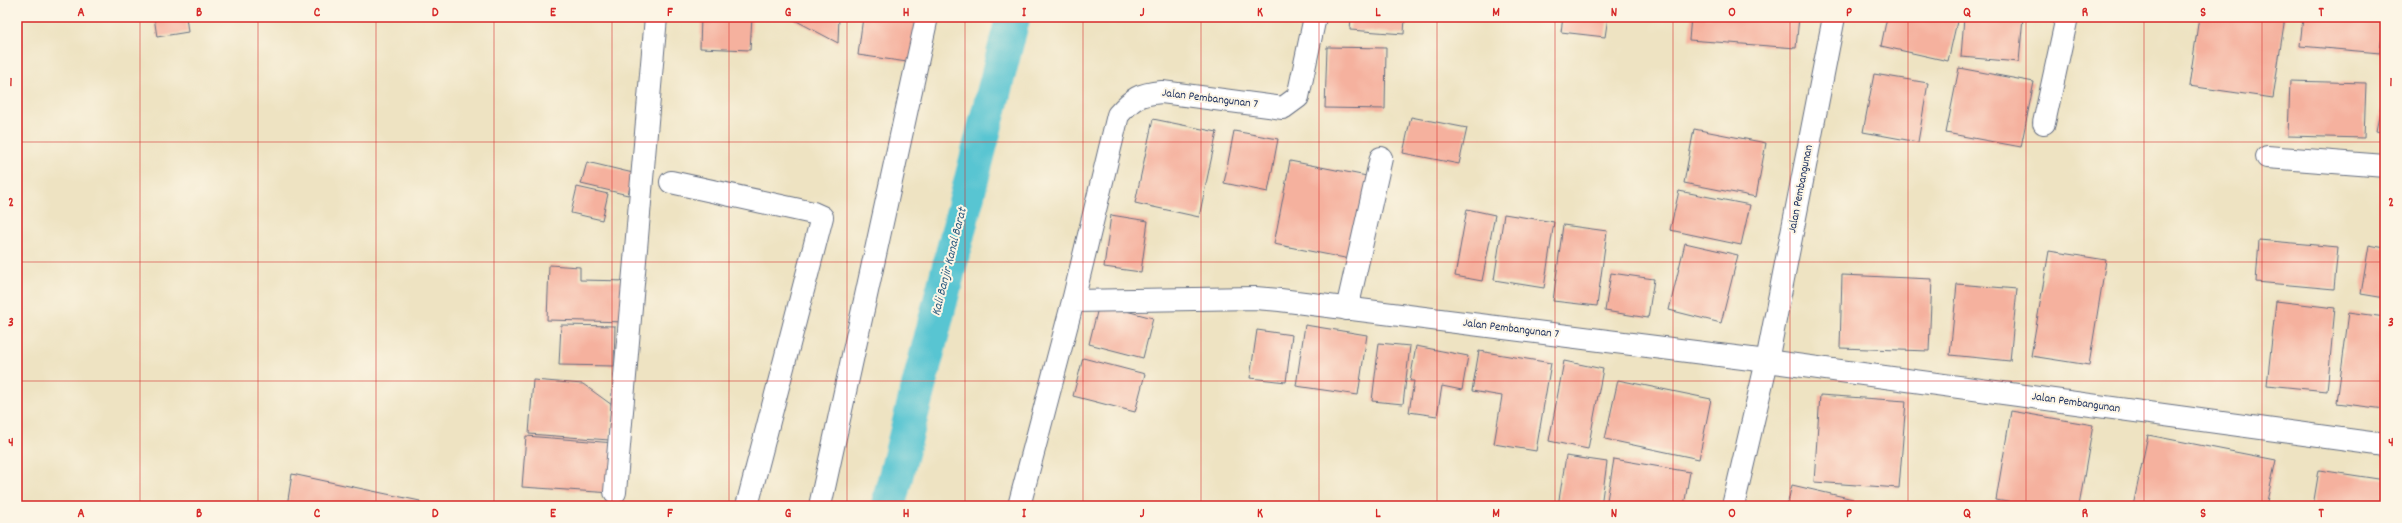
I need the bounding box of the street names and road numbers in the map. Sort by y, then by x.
street label: Jalan Pembangunan 7 [1161,85,1259,113]
street label: Jalan Pembangunan [1784,143,1818,234]
street label: Jalan Pembangunan 7 [1462,315,1560,343]
street label: Jalan Pembangunan [2031,388,2122,418]

